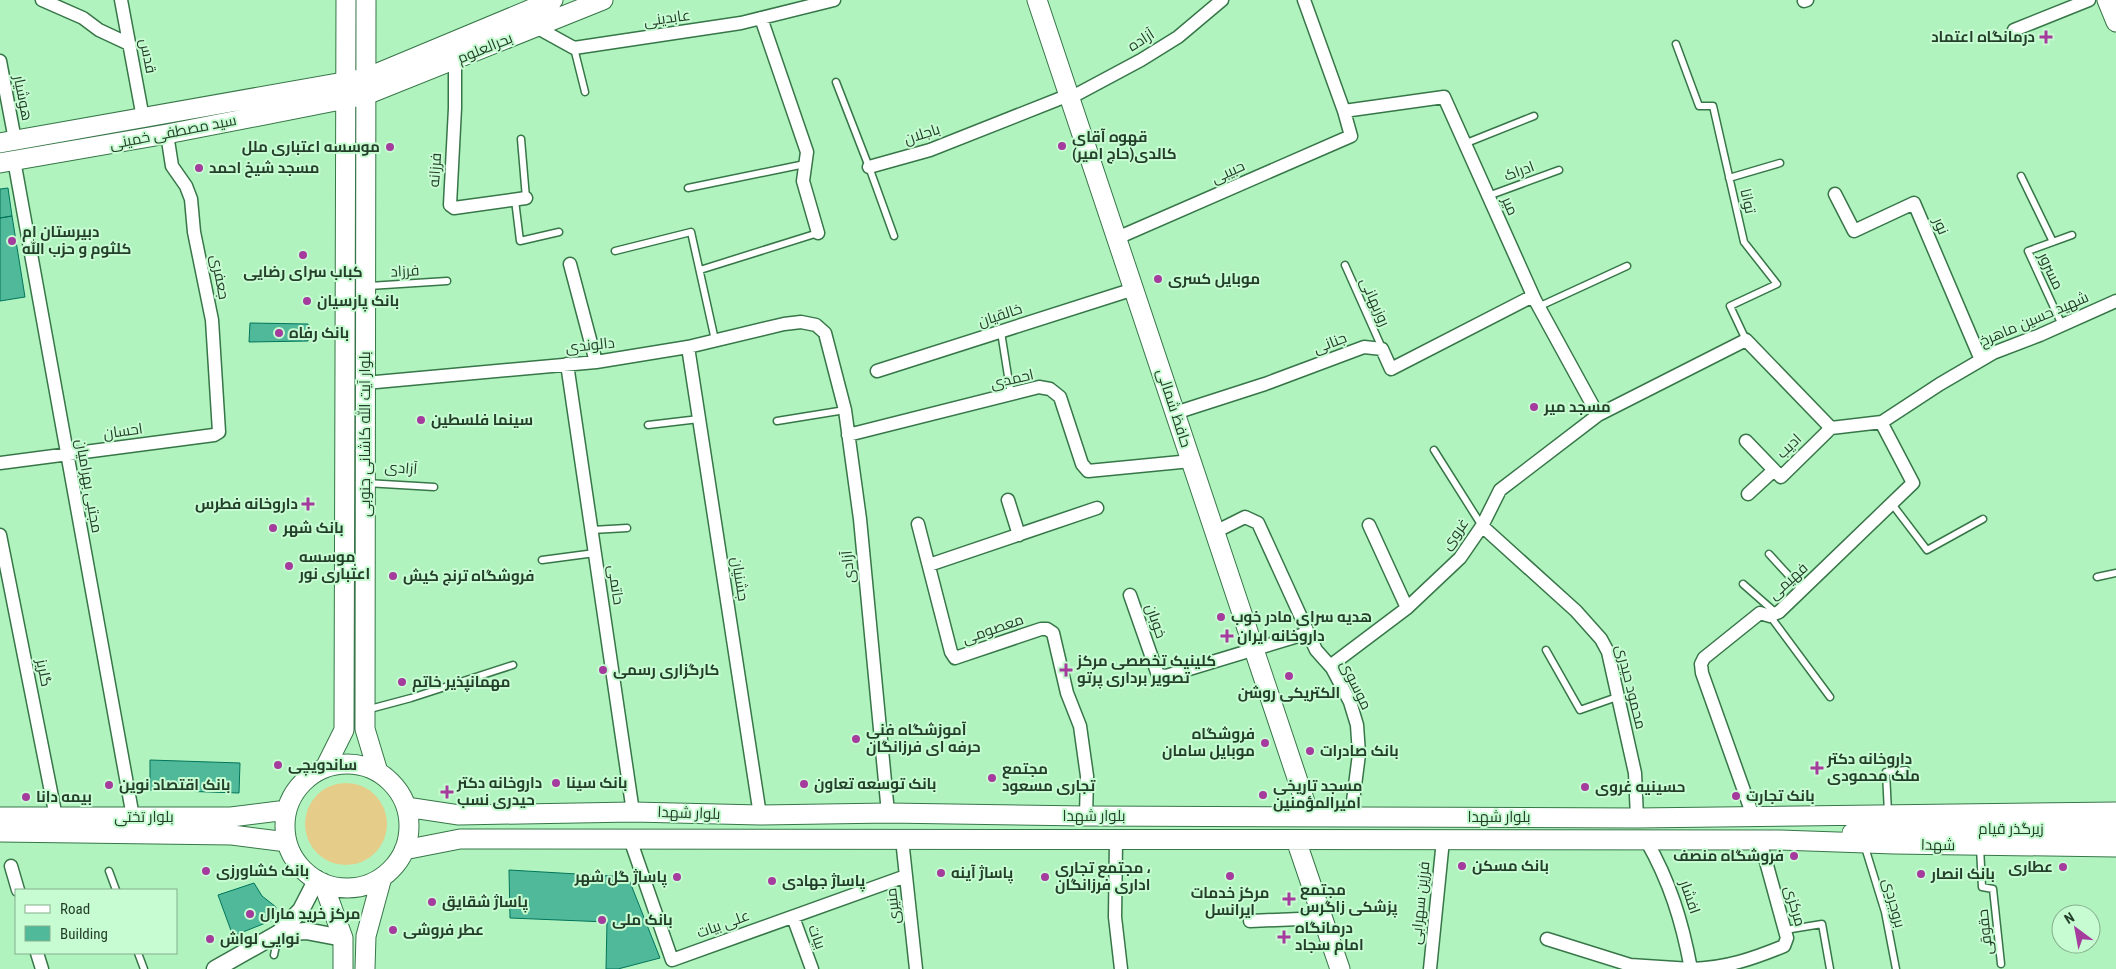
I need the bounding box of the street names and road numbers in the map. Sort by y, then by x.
street label: عابدینی [642,6,692,31]
street label: آزاده [1124,25,1158,55]
street label: بحرالعلوم [455,29,516,68]
street label: قدس [135,37,160,75]
street label: هوشیار [10,73,36,122]
street label: سید مصطفی خمینی [108,111,238,154]
street label: باجلان [902,120,943,149]
street label: فرزانه [425,152,445,188]
street label: حبیبی [1208,157,1248,188]
street label: ادراک [1501,157,1537,185]
street label: توانا [1736,187,1760,215]
street label: میر [1498,193,1522,218]
street label: نور [1929,214,1953,237]
street label: مسرور [2034,249,2067,292]
street label: جعفری [206,253,233,301]
street label: فرزاد [390,261,420,281]
street label: روزبهانی [1355,275,1394,330]
street label: شهید حسین ماهرخ [1977,288,2092,352]
street label: خالقیان [976,299,1025,332]
street label: جنانی [1311,328,1350,359]
street label: دالوندی [564,333,616,358]
street label: بلوار آیت الله کاشانی جنوبی [355,351,375,517]
street label: احمدی [989,365,1036,394]
street label: حافظ شمالی [1152,366,1195,450]
street label: احسان [102,419,144,444]
street label: ادیب [1773,430,1805,462]
street label: مجتبی بهرامیان [71,438,106,535]
street label: آزادی [384,458,418,479]
street label: غروی [1437,515,1473,554]
street label: آزادی [838,550,859,584]
street label: جشنیان [727,556,752,603]
street label: فهیمی [1765,559,1812,604]
street label: حاتمی [603,564,628,606]
street label: خوبان [1141,601,1170,641]
street label: معصومی [960,610,1026,649]
street label: محمود حیدری [1611,643,1650,731]
street label: گلریز [32,657,55,688]
street label: موسوی [1335,657,1376,713]
street label: بلوار شهدا [657,803,721,824]
street label: بلوار شهدا [1062,807,1126,826]
street label: بلوار تختی [114,808,174,827]
street label: بلوار شهدا [1467,808,1531,827]
street label: زیرگذر قیام [1978,820,2044,839]
street label: شهدا [1921,836,1955,855]
street label: فرزین سهرابی [1407,860,1434,946]
street label: بروجردی [1878,876,1909,930]
street label: افشار [1676,877,1704,916]
street label: مرکزی [1780,884,1809,929]
street label: منیری [882,887,905,925]
street label: علی بیات [694,906,752,943]
street label: حقوقی [1974,908,1997,956]
street label: بیات [804,922,830,952]

